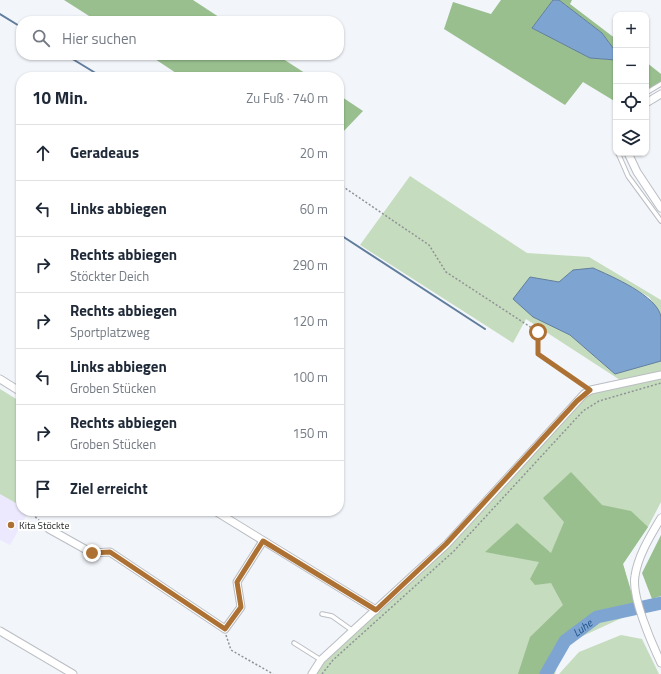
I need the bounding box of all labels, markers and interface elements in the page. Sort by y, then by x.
map controls [613,12,649,156]
button: + [613,12,649,48]
search box [16,16,344,60]
icon: search [30,27,52,49]
text: Hier suchen [62,27,137,50]
button: − [613,48,649,84]
button: locate [613,84,649,120]
text: 10 Min. [32,85,88,111]
text: Zu Fuß · 740 m [246,88,328,108]
button: layers [613,120,649,156]
text: Geradeaus [70,141,139,164]
icon: ahead [32,142,54,164]
text: 20 m [300,143,328,163]
text: Links abbiegen [70,197,167,220]
icon: left [32,198,54,220]
text: 60 m [300,199,328,219]
text: Rechts abbiegen [70,243,177,266]
icon: right [32,254,54,276]
text: 290 m [292,255,328,275]
text: Stöckter Deich [70,266,149,286]
text: Rechts abbiegen [70,299,177,322]
icon: right [32,310,54,332]
text: 120 m [292,311,328,331]
text: Sportplatzweg [70,322,150,342]
route start [529,323,547,341]
text: Links abbiegen [70,355,167,378]
icon: left [32,366,54,388]
text: 100 m [292,367,328,387]
text: Groben Stücken [70,378,156,398]
text: Rechts abbiegen [70,411,177,434]
icon: right [32,422,54,444]
text: 150 m [292,423,328,443]
text: Groben Stücken [70,434,156,454]
text: Ziel erreicht [70,477,148,500]
icon: arrive [32,478,54,500]
place label: Kita Stöckte [19,518,69,533]
marker: Kita Stöckte [6,520,16,530]
route end [83,544,101,562]
water label: Luhe [569,615,596,640]

